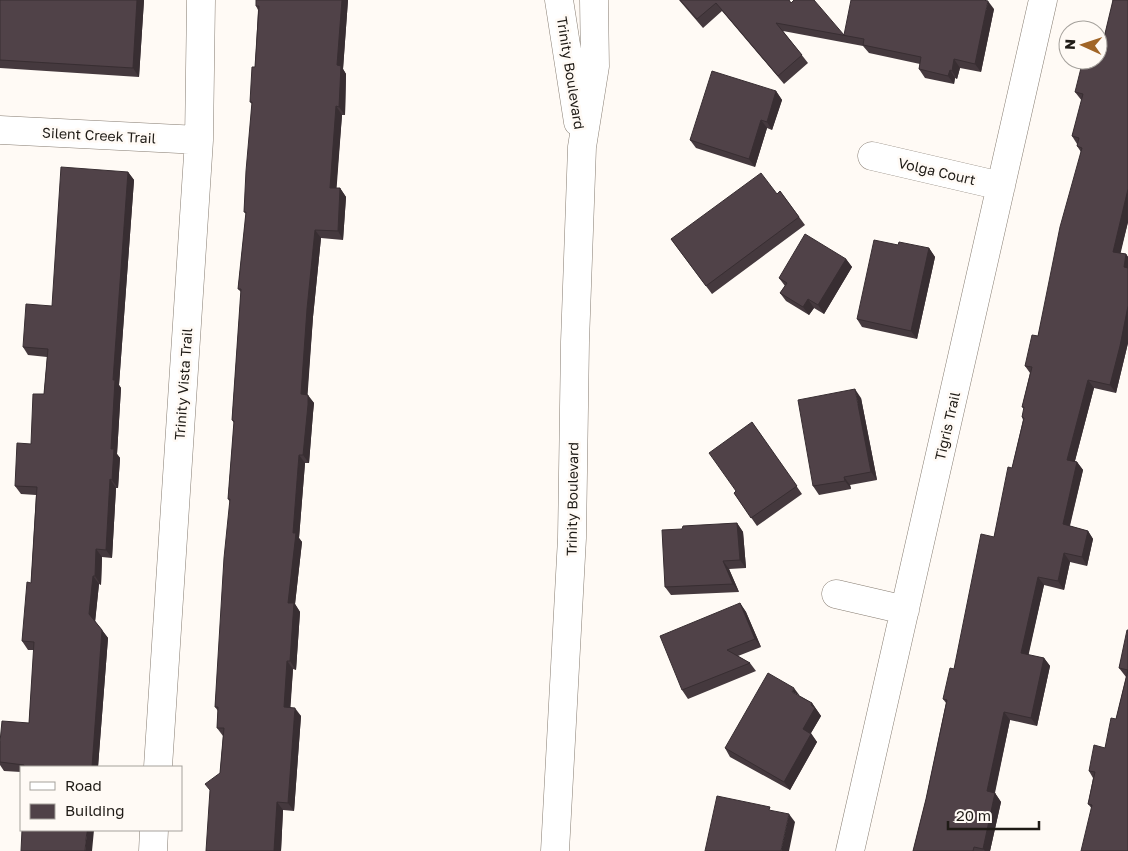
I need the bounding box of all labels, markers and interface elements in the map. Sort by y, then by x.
street label: Trinity Boulevard [554,15,588,131]
north arrow [1058,20,1108,70]
text: N [1061,39,1078,50]
street label: Silent Creek Trail [42,124,156,146]
street label: Volga Court [897,154,977,188]
street label: Trinity Vista Trail [171,327,195,441]
street label: Tigris Trail [931,390,963,462]
street label: Trinity Boulevard [563,442,581,556]
legend [20,766,182,831]
text: Road [65,776,102,794]
scale bar [948,798,1039,830]
text: Building [65,801,125,819]
text: 20 m [956,806,991,824]

